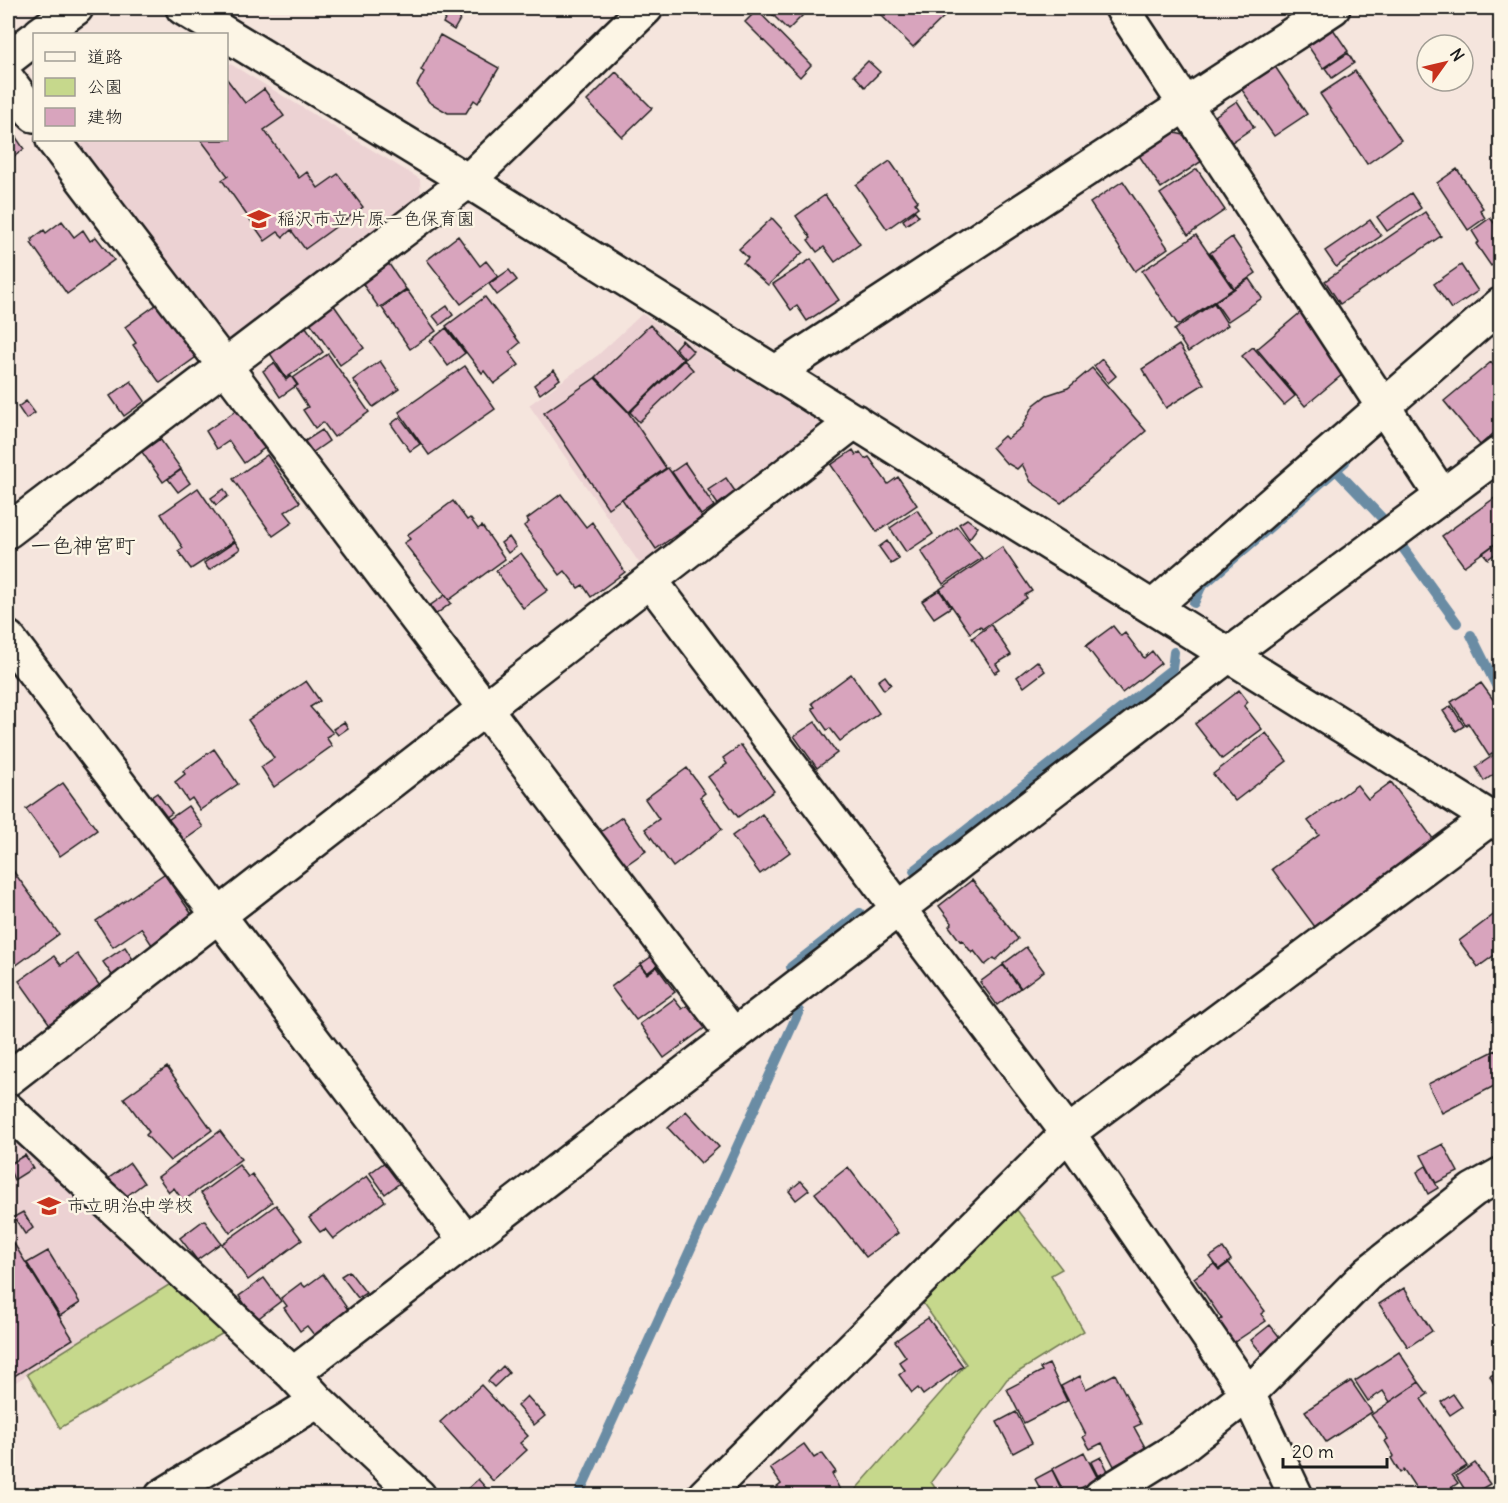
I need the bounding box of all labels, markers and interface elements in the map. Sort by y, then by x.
legend [33,33,228,141]
north arrow [1415,33,1475,93]
text: N [1446,44,1469,65]
text: 道路 [87,45,123,68]
text: 公園 [87,75,123,98]
text: 建物 [87,105,123,128]
school or university icon: 稲沢市立片原一色保育園 [246,206,272,232]
place label: 稲沢市立片原一色保育園 [277,207,475,230]
district label: 一色神宮町 [31,532,136,559]
school or university icon: 市立明治中学校 [36,1193,62,1219]
place label: 市立明治中学校 [67,1194,193,1217]
scale bar [1283,1431,1386,1469]
text: 20 m [1292,1440,1334,1463]

